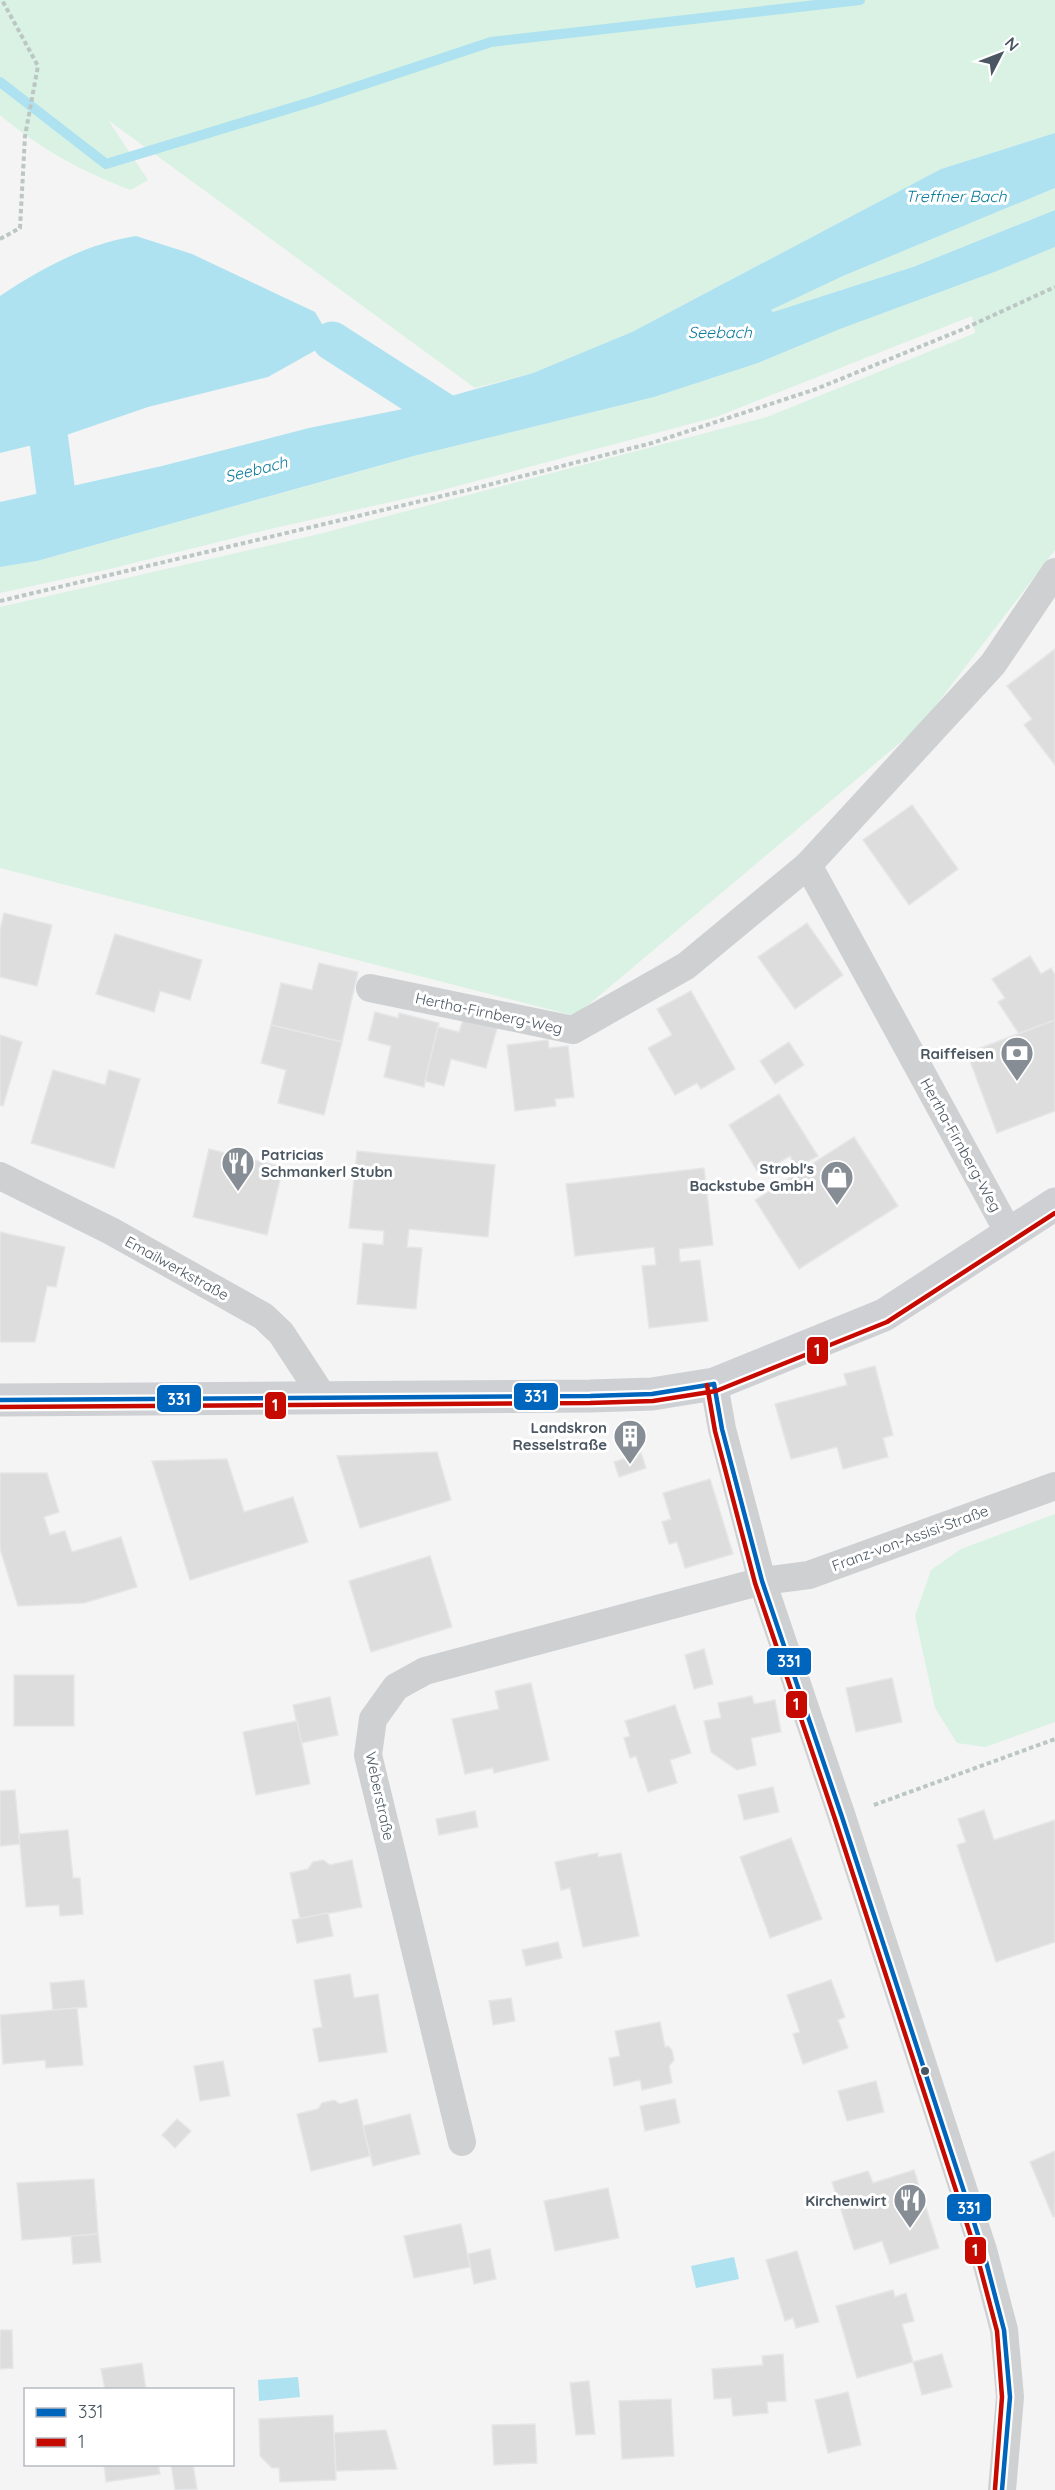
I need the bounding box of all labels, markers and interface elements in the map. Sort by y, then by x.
north arrow [971,24,1031,84]
text: N [1001,33,1024,55]
water label: Treffner Bach [905,186,1008,206]
water label: Seebach [688,322,753,342]
water label: Seebach [223,451,290,486]
street label: Hertha-Firnberg-Weg [414,988,564,1038]
bank icon: Raiffeisen [999,1035,1035,1082]
place label: Raiffeisen [920,1044,994,1063]
street label: Hertha-Firnberg-Weg [916,1075,1006,1215]
restaurant icon: Patricias Schmankerl Stubn [220,1145,256,1192]
place label: Patricias Schmankerl Stubn [261,1145,393,1181]
place label: Strobl's Backstube GmbH [689,1159,814,1195]
shop icon: Strobl's Backstube GmbH [819,1159,855,1206]
street label: Emailwerkstraße [122,1232,232,1304]
line badge: 1 [806,1336,829,1365]
text: 1 [814,1340,820,1360]
line badge: 331 [513,1382,559,1411]
line badge: 331 [156,1384,202,1413]
text: 331 [524,1386,548,1406]
text: 331 [167,1389,191,1409]
line badge: 1 [264,1391,287,1420]
text: 1 [272,1395,278,1415]
place label: Landskron Resselstraße [513,1418,607,1454]
building icon: Landskron Resselstraße [612,1418,648,1465]
street label: Franz-von-Assisi-Straße [829,1501,991,1575]
line badge: 331 [766,1647,812,1676]
text: 331 [777,1651,801,1671]
line badge: 1 [785,1690,808,1719]
text: 1 [793,1694,799,1714]
street label: Weberstraße [361,1750,399,1842]
unlabelled marker [919,2065,931,2077]
restaurant icon: Kirchenwirt [892,2182,928,2229]
place label: Kirchenwirt [805,2191,887,2210]
line badge: 331 [946,2193,992,2222]
text: 331 [957,2198,981,2218]
line badge: 1 [964,2236,987,2265]
text: 1 [972,2240,978,2260]
legend [24,2388,234,2466]
text: 331 [78,2400,104,2423]
text: 1 [78,2430,85,2453]

